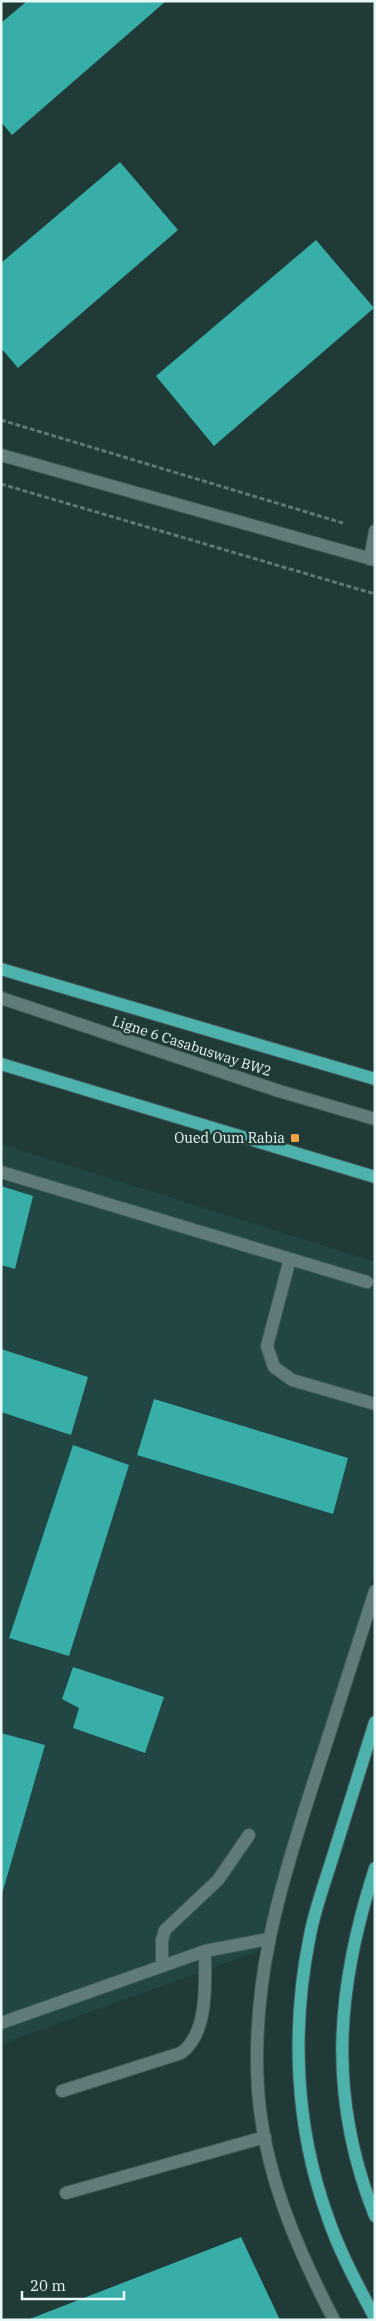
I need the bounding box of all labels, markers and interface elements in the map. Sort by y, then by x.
street label: Ligne 6 Casabusway BW2 [110,1012,274,1080]
place label: Oued Oum Rabia [174,1129,285,1147]
marker: Oued Oum Rabia [289,1132,301,1144]
scale bar [22,2268,125,2300]
text: 20 m [30,2276,66,2295]

